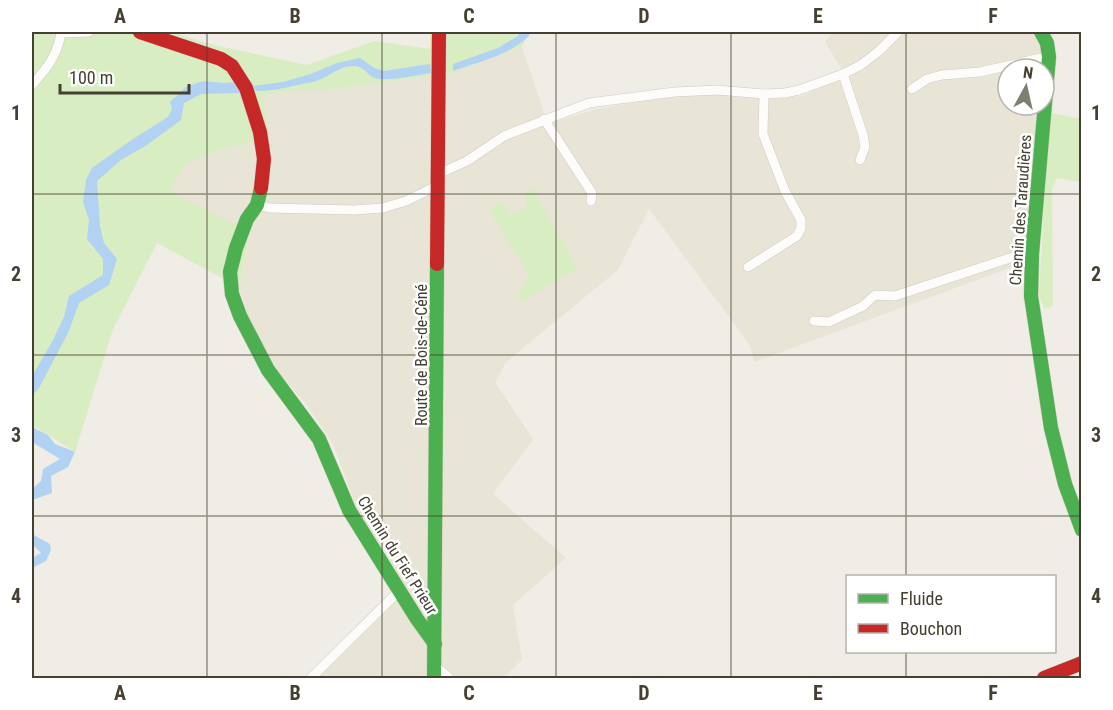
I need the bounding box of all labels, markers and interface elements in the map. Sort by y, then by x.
text: A [114,4,126,28]
text: B [289,4,301,28]
text: C [463,4,475,28]
text: D [638,4,650,28]
text: E [813,4,823,28]
text: F [988,4,998,28]
scale bar [60,57,189,95]
north arrow [996,57,1056,117]
text: N [1022,63,1034,83]
text: 100 m [69,67,113,88]
text: 1 [11,101,21,125]
text: 1 [1091,101,1101,125]
street label: Chemin des Taraudières [1006,134,1035,286]
text: 2 [11,262,21,286]
text: 2 [1091,262,1101,286]
street label: Route de Bois-de-Céné [412,284,431,426]
text: 3 [11,423,21,447]
text: 3 [1091,423,1101,447]
street label: Chemin du Fief Prieur [354,493,442,618]
legend [846,575,1056,653]
text: 4 [11,584,21,608]
text: 4 [1091,584,1101,608]
text: Fluide [900,588,943,609]
text: Bouchon [900,618,962,639]
text: A [114,681,126,705]
text: B [289,681,301,705]
text: C [463,681,475,705]
text: D [638,681,650,705]
text: E [813,681,823,705]
text: F [988,681,998,705]

